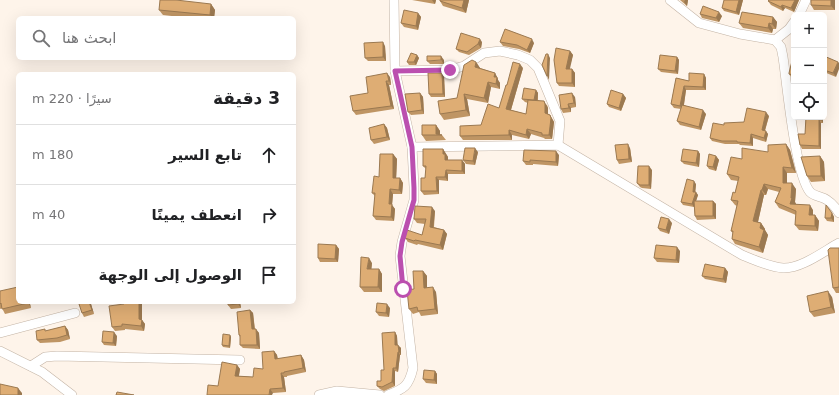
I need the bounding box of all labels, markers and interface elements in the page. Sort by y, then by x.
map controls [791,12,827,120]
button: + [791,12,827,48]
search box [16,16,296,60]
icon: search [30,27,52,49]
text: ابحث هنا [62,29,117,47]
button: − [791,48,827,84]
route end [441,61,459,79]
button: locate [791,84,827,120]
text: 3 دقيقة [213,88,280,108]
text: سيرًا · 220 m [32,91,112,106]
icon: ahead [258,144,280,166]
text: تابع السير [168,146,242,164]
text: 180 m [32,147,74,162]
icon: right [258,204,280,226]
text: انعطف يمينًا [151,206,242,224]
text: 40 m [32,207,65,222]
icon: arrive [258,264,280,286]
text: الوصول إلى الوجهة [99,266,242,284]
route start [394,280,412,298]

